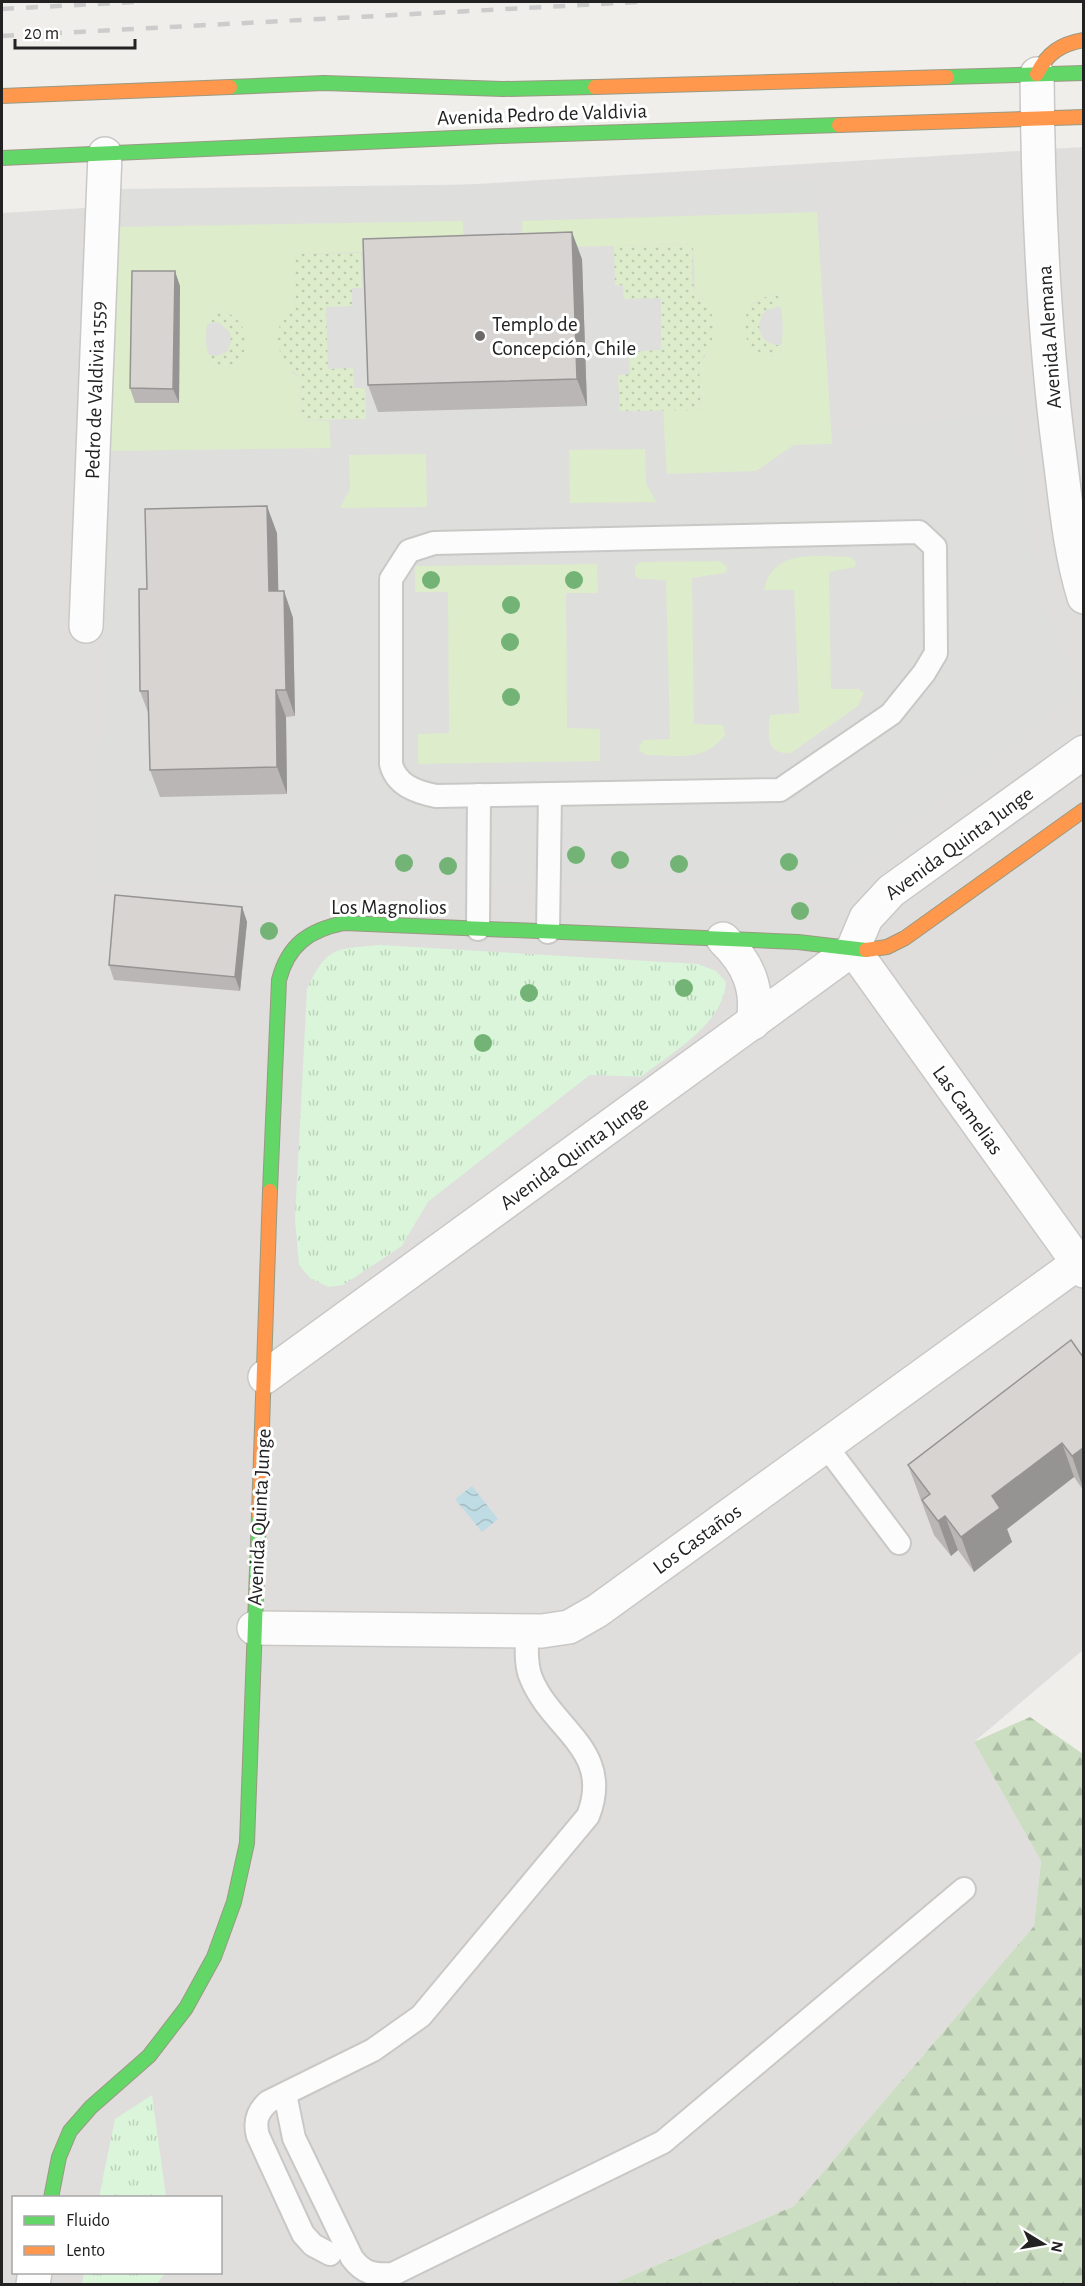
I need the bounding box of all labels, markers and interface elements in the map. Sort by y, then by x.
scale bar [15,12,135,50]
text: 20 m [24,25,59,43]
street label: Avenida Pedro de Valdivia [437,100,648,129]
street label: Avenida Alemana [1034,264,1065,409]
street label: Pedro de Valdivia 1559 [82,300,109,480]
place label: Templo de Concepción, Chile [492,314,636,359]
marker: Templo de Concepción, Chile [473,329,487,343]
street label: Avenida Quinta Junge [881,783,1037,904]
street label: Los Magnolios [331,897,447,918]
street label: Las Camelias [928,1062,1007,1159]
street label: Avenida Quinta Junge [496,1093,652,1214]
street label: Avenida Quinta Junge [244,1428,275,1606]
street label: Los Castaños [649,1500,745,1578]
legend [12,2196,222,2274]
text: Fluido [66,2212,110,2230]
north arrow [1013,2214,1073,2274]
text: N [1048,2240,1066,2254]
text: Lento [66,2242,105,2260]

